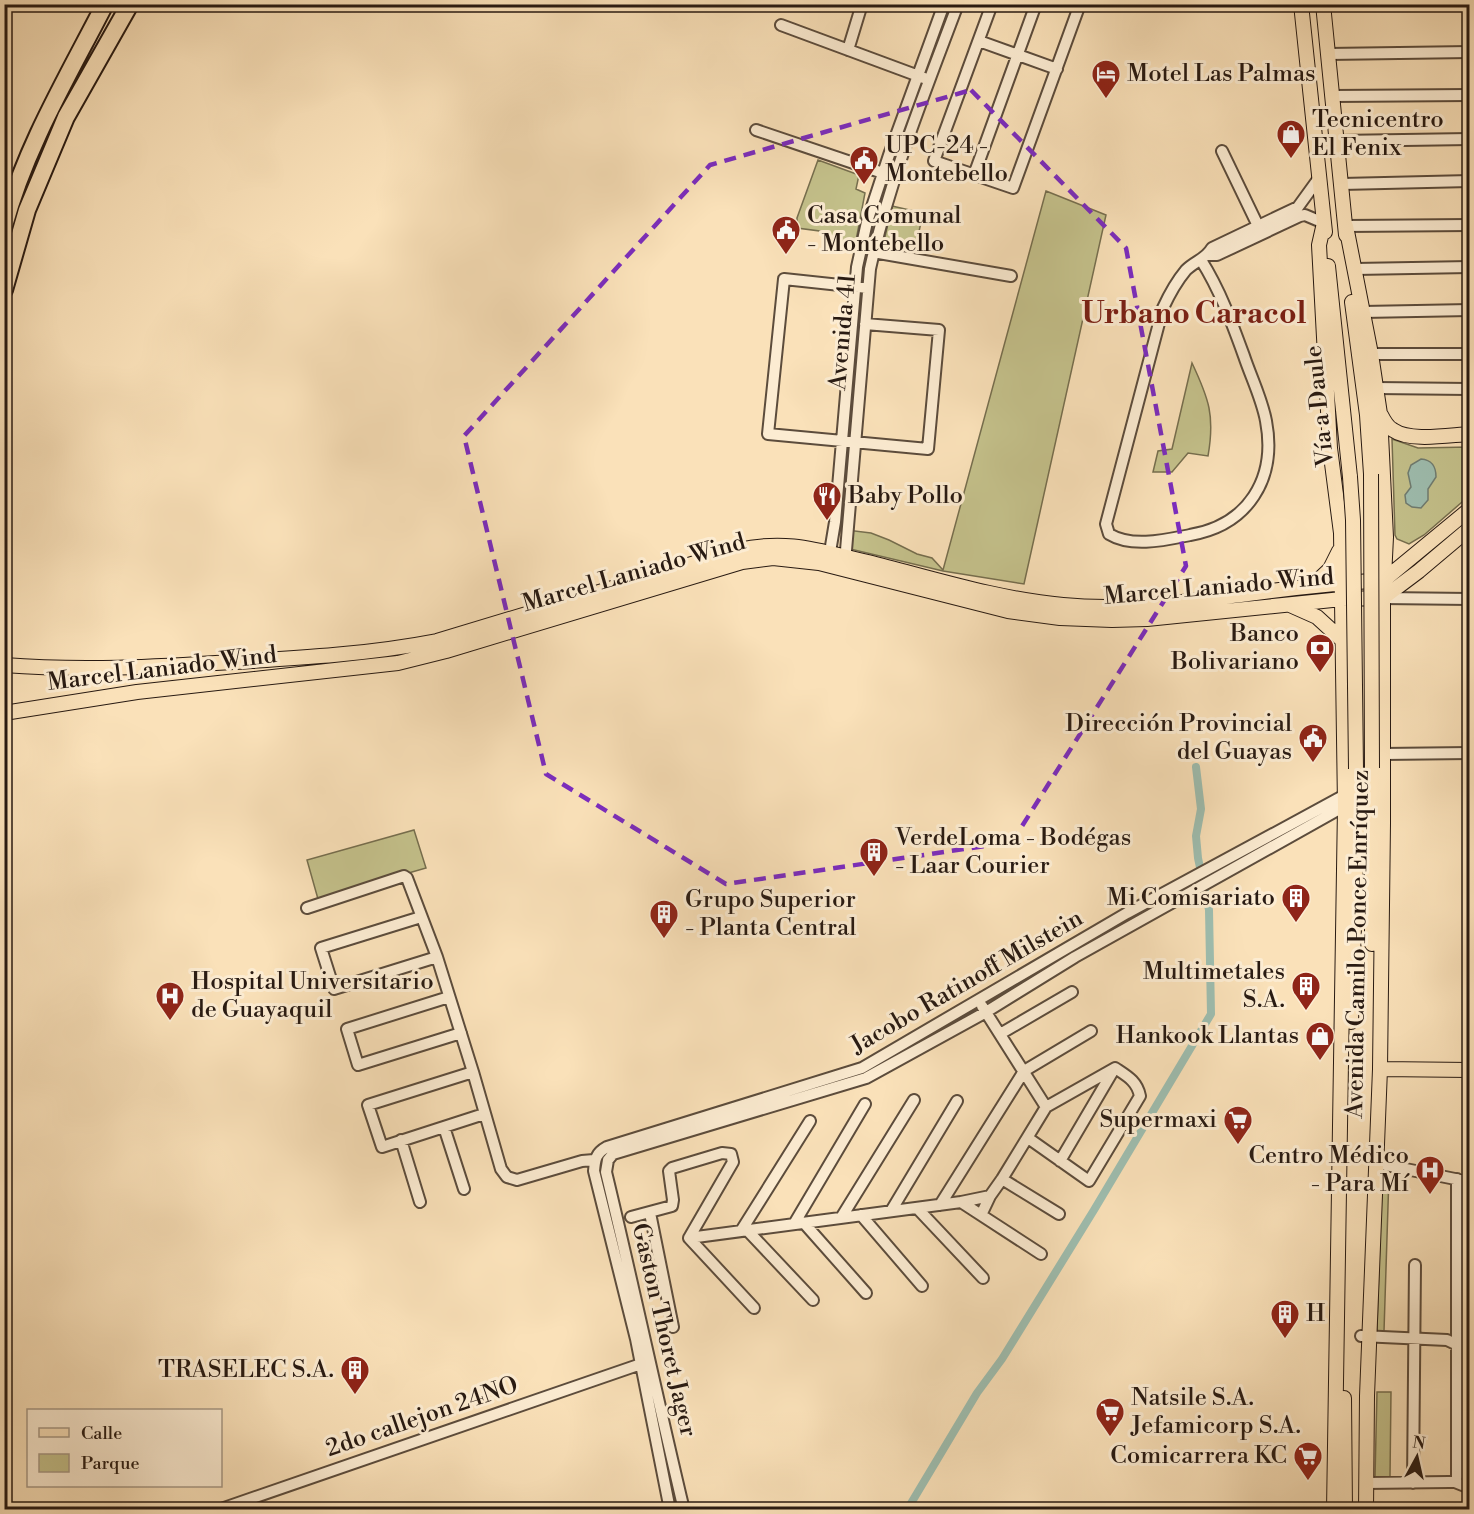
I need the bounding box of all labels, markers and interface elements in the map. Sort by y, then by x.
hotel icon: Motel Las Palmas [1090,58,1122,100]
place label: Motel Las Palmas [1127,59,1316,89]
place label: Tecnicentro El Fenix [1312,105,1444,163]
shop icon: Tecnicentro El Fenix [1275,118,1307,160]
place label: UPC-24 - Montebello [885,131,1008,189]
public building icon: UPC-24 - Montebello [848,144,880,186]
place label: Casa Comunal - Montebello [807,201,961,259]
public building icon: Casa Comunal - Montebello [770,214,802,256]
street label: Avenida 41 [823,272,863,392]
district label: Urbano Caracol [1082,295,1307,333]
street label: Vía a Daule [1299,344,1341,469]
restaurant icon: Baby Pollo [811,480,843,522]
place label: Baby Pollo [847,481,963,511]
street label: Marcel Laniado Wind [519,527,749,619]
street label: Marcel Laniado Wind [1103,562,1336,612]
place label: Banco Bolivariano [1170,619,1299,677]
bank icon: Banco Bolivariano [1304,632,1336,674]
street label: Marcel Laniado Wind [46,640,279,698]
place label: Dirección Provincial del Guayas [1065,709,1292,767]
public building icon: Dirección Provincial del Guayas [1297,722,1329,764]
street label: Avenida Camilo Ponce Enríquez [1340,769,1376,1120]
place label: VerdeLoma - Bodégas - Laar Courier [894,823,1131,881]
building icon: VerdeLoma - Bodégas - Laar Courier [858,836,890,878]
building icon: Mi Comisariato [1280,882,1312,924]
place label: Mi Comisariato [1107,883,1275,913]
place label: Grupo Superior - Planta Central [685,885,856,943]
building icon: Grupo Superior - Planta Central [648,898,680,940]
street label: Jacobo Ratinoff Milstein [845,903,1088,1061]
place label: Multimetales S.A. [1143,957,1285,1015]
place label: Hospital Universitario de Guayaquil [191,967,434,1025]
building icon: Multimetales S.A. [1290,970,1322,1012]
hospital icon: Hospital Universitario de Guayaquil [154,980,186,1022]
shop icon: Hankook Llantas [1304,1020,1336,1062]
place label: Hankook Llantas [1116,1021,1299,1051]
supermarket icon: Supermaxi [1222,1104,1254,1146]
place label: Supermaxi [1099,1105,1217,1135]
place label: Centro Médico - Para Mí [1249,1141,1410,1199]
hospital icon: Centro Médico - Para Mí [1414,1154,1446,1196]
street label: Gaston Thoret Jager [625,1220,703,1440]
building icon: H [1269,1298,1301,1340]
place label: H [1306,1299,1325,1329]
building icon: TRASELEC S.A. [339,1354,371,1396]
place label: TRASELEC S.A. [158,1355,334,1385]
street label: 2do callejon 24NO [322,1370,522,1464]
place label: Natsile S.A. Jefamicorp S.A. [1130,1383,1301,1441]
supermarket icon: Natsile S.A. Jefamicorp S.A. [1094,1396,1126,1438]
legend [27,1409,222,1487]
text: Calle [81,1422,122,1445]
north arrow [1387,1427,1447,1487]
text: N [1411,1432,1427,1454]
supermarket icon: Comicarrera KC [1292,1440,1324,1482]
place label: Comicarrera KC [1110,1441,1287,1471]
text: Parque [81,1452,140,1475]

